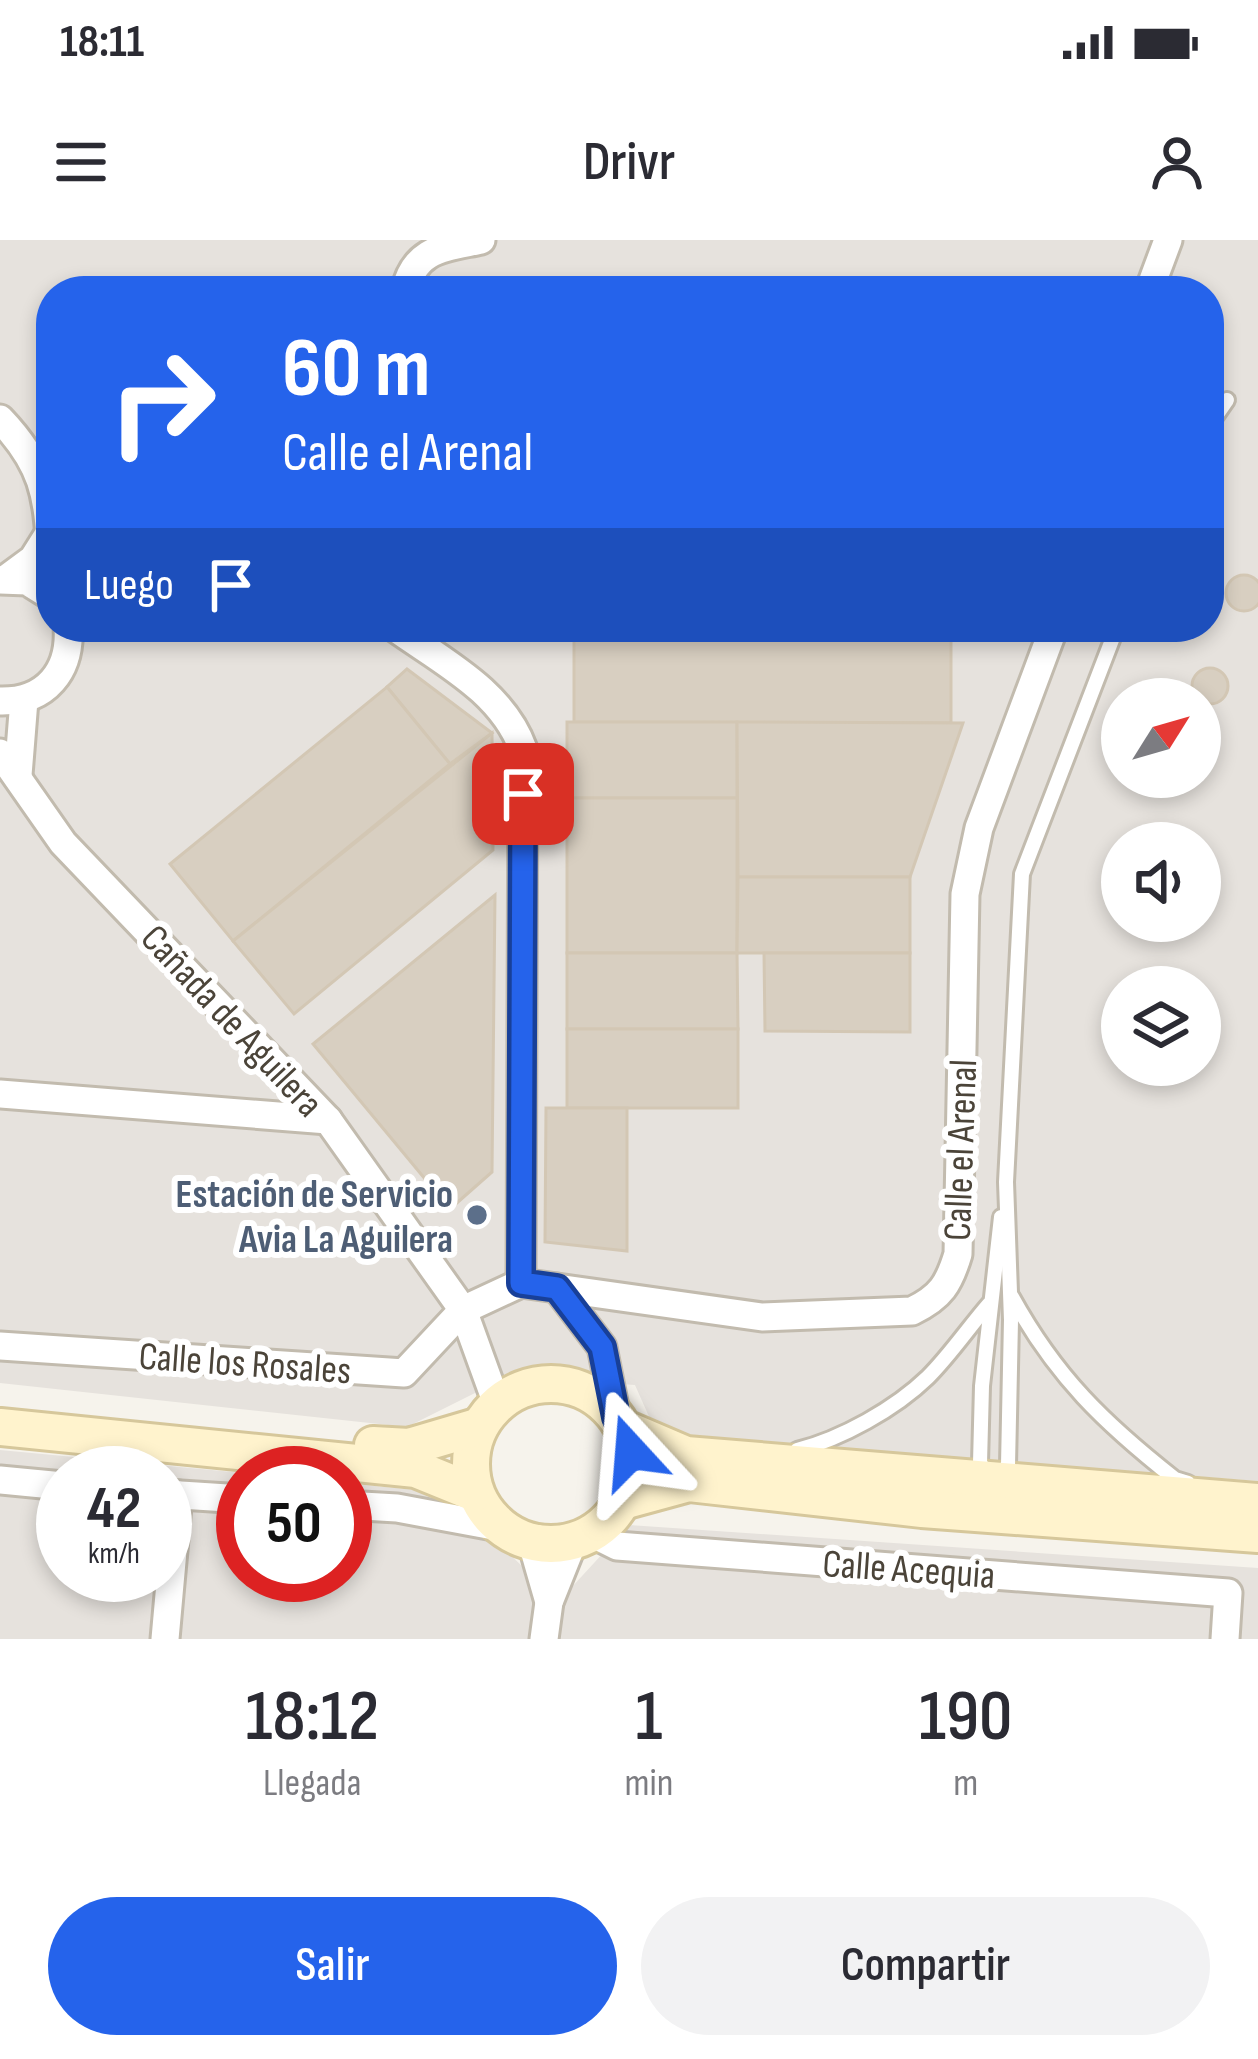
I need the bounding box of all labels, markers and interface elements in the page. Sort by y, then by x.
text: 18:11 [60,15,144,70]
icon: menu [48,129,114,195]
icon: person [1144,129,1210,195]
text: Drivr [583,130,675,195]
text: 60 m [282,319,430,420]
icon: right [84,324,240,480]
text: Calle el Arenal [282,421,533,486]
icon: arrive [198,552,264,618]
text: Luego [84,558,174,613]
north arrow [1101,678,1221,798]
map controls [1101,678,1221,1086]
pin [472,743,574,845]
icon: arrive [490,761,556,827]
button: sound [1101,822,1221,942]
street label: Cañada de Aguilera [130,916,332,1127]
button: layers [1101,966,1221,1086]
street label: Calle el Arenal [935,1059,988,1242]
place label: Estación de Servicio Avia La Aguilera [175,1172,453,1264]
marker: Estación de Servicio Avia La Aguilera [464,1202,490,1228]
street label: Calle los Rosales [137,1334,353,1395]
position arrow [568,1389,694,1515]
speed limit sign: 50 [216,1446,372,1602]
text: 42 [87,1473,141,1545]
text: km/h [88,1536,140,1572]
street label: Calle Acequia [821,1541,997,1600]
text: 18:12 [246,1674,379,1761]
text: 1 [635,1674,662,1761]
text: 190 [919,1674,1012,1761]
text: Llegada [263,1760,362,1807]
text: min [624,1760,673,1807]
text: m [953,1760,978,1807]
button: Salir [48,1897,617,2035]
button: Compartir [641,1897,1210,2035]

